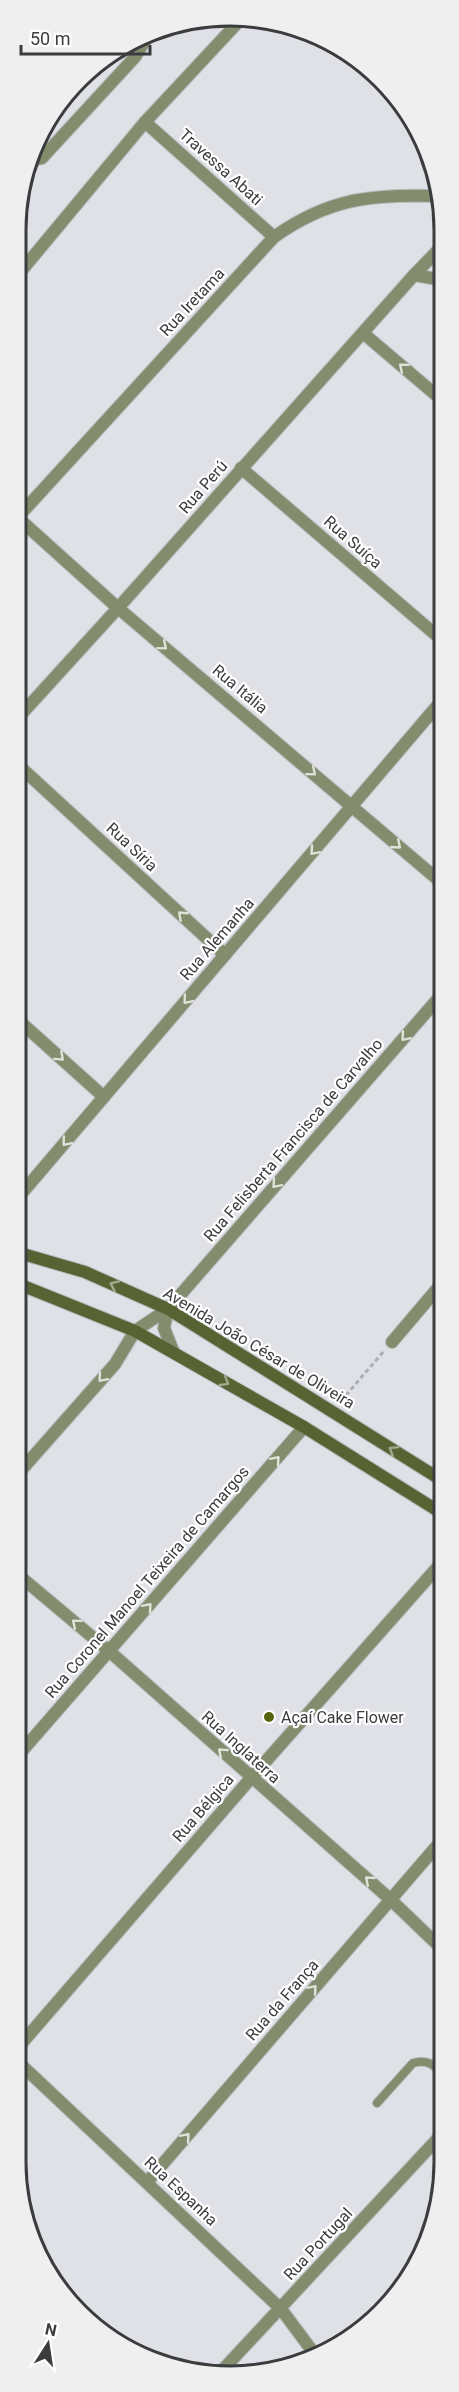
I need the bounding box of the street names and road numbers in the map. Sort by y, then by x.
street label: Travessa Abati [176,125,266,209]
street label: Rua Iretama [156,264,228,340]
street label: Rua Perú [175,457,231,517]
street label: Rua Suíça [320,512,386,572]
street label: Rua Itália [209,660,271,718]
street label: Rua Síria [103,819,161,875]
street label: Rua Alemanha [176,894,258,984]
street label: Rua Felisberta Francisca de Carvalho [200,1035,386,1245]
street label: Avenida João César de Oliveira [160,1283,358,1413]
street label: Rua Coronel Manoel Teixeira de Camargos [41,1462,253,1702]
street label: Rua Inglaterra [198,1707,284,1787]
street label: Rua Bélgica [168,1770,238,1846]
street label: Rua da França [242,1955,322,2045]
street label: Rua Espanha [141,2152,221,2230]
street label: Rua Portugal [280,2204,356,2284]

